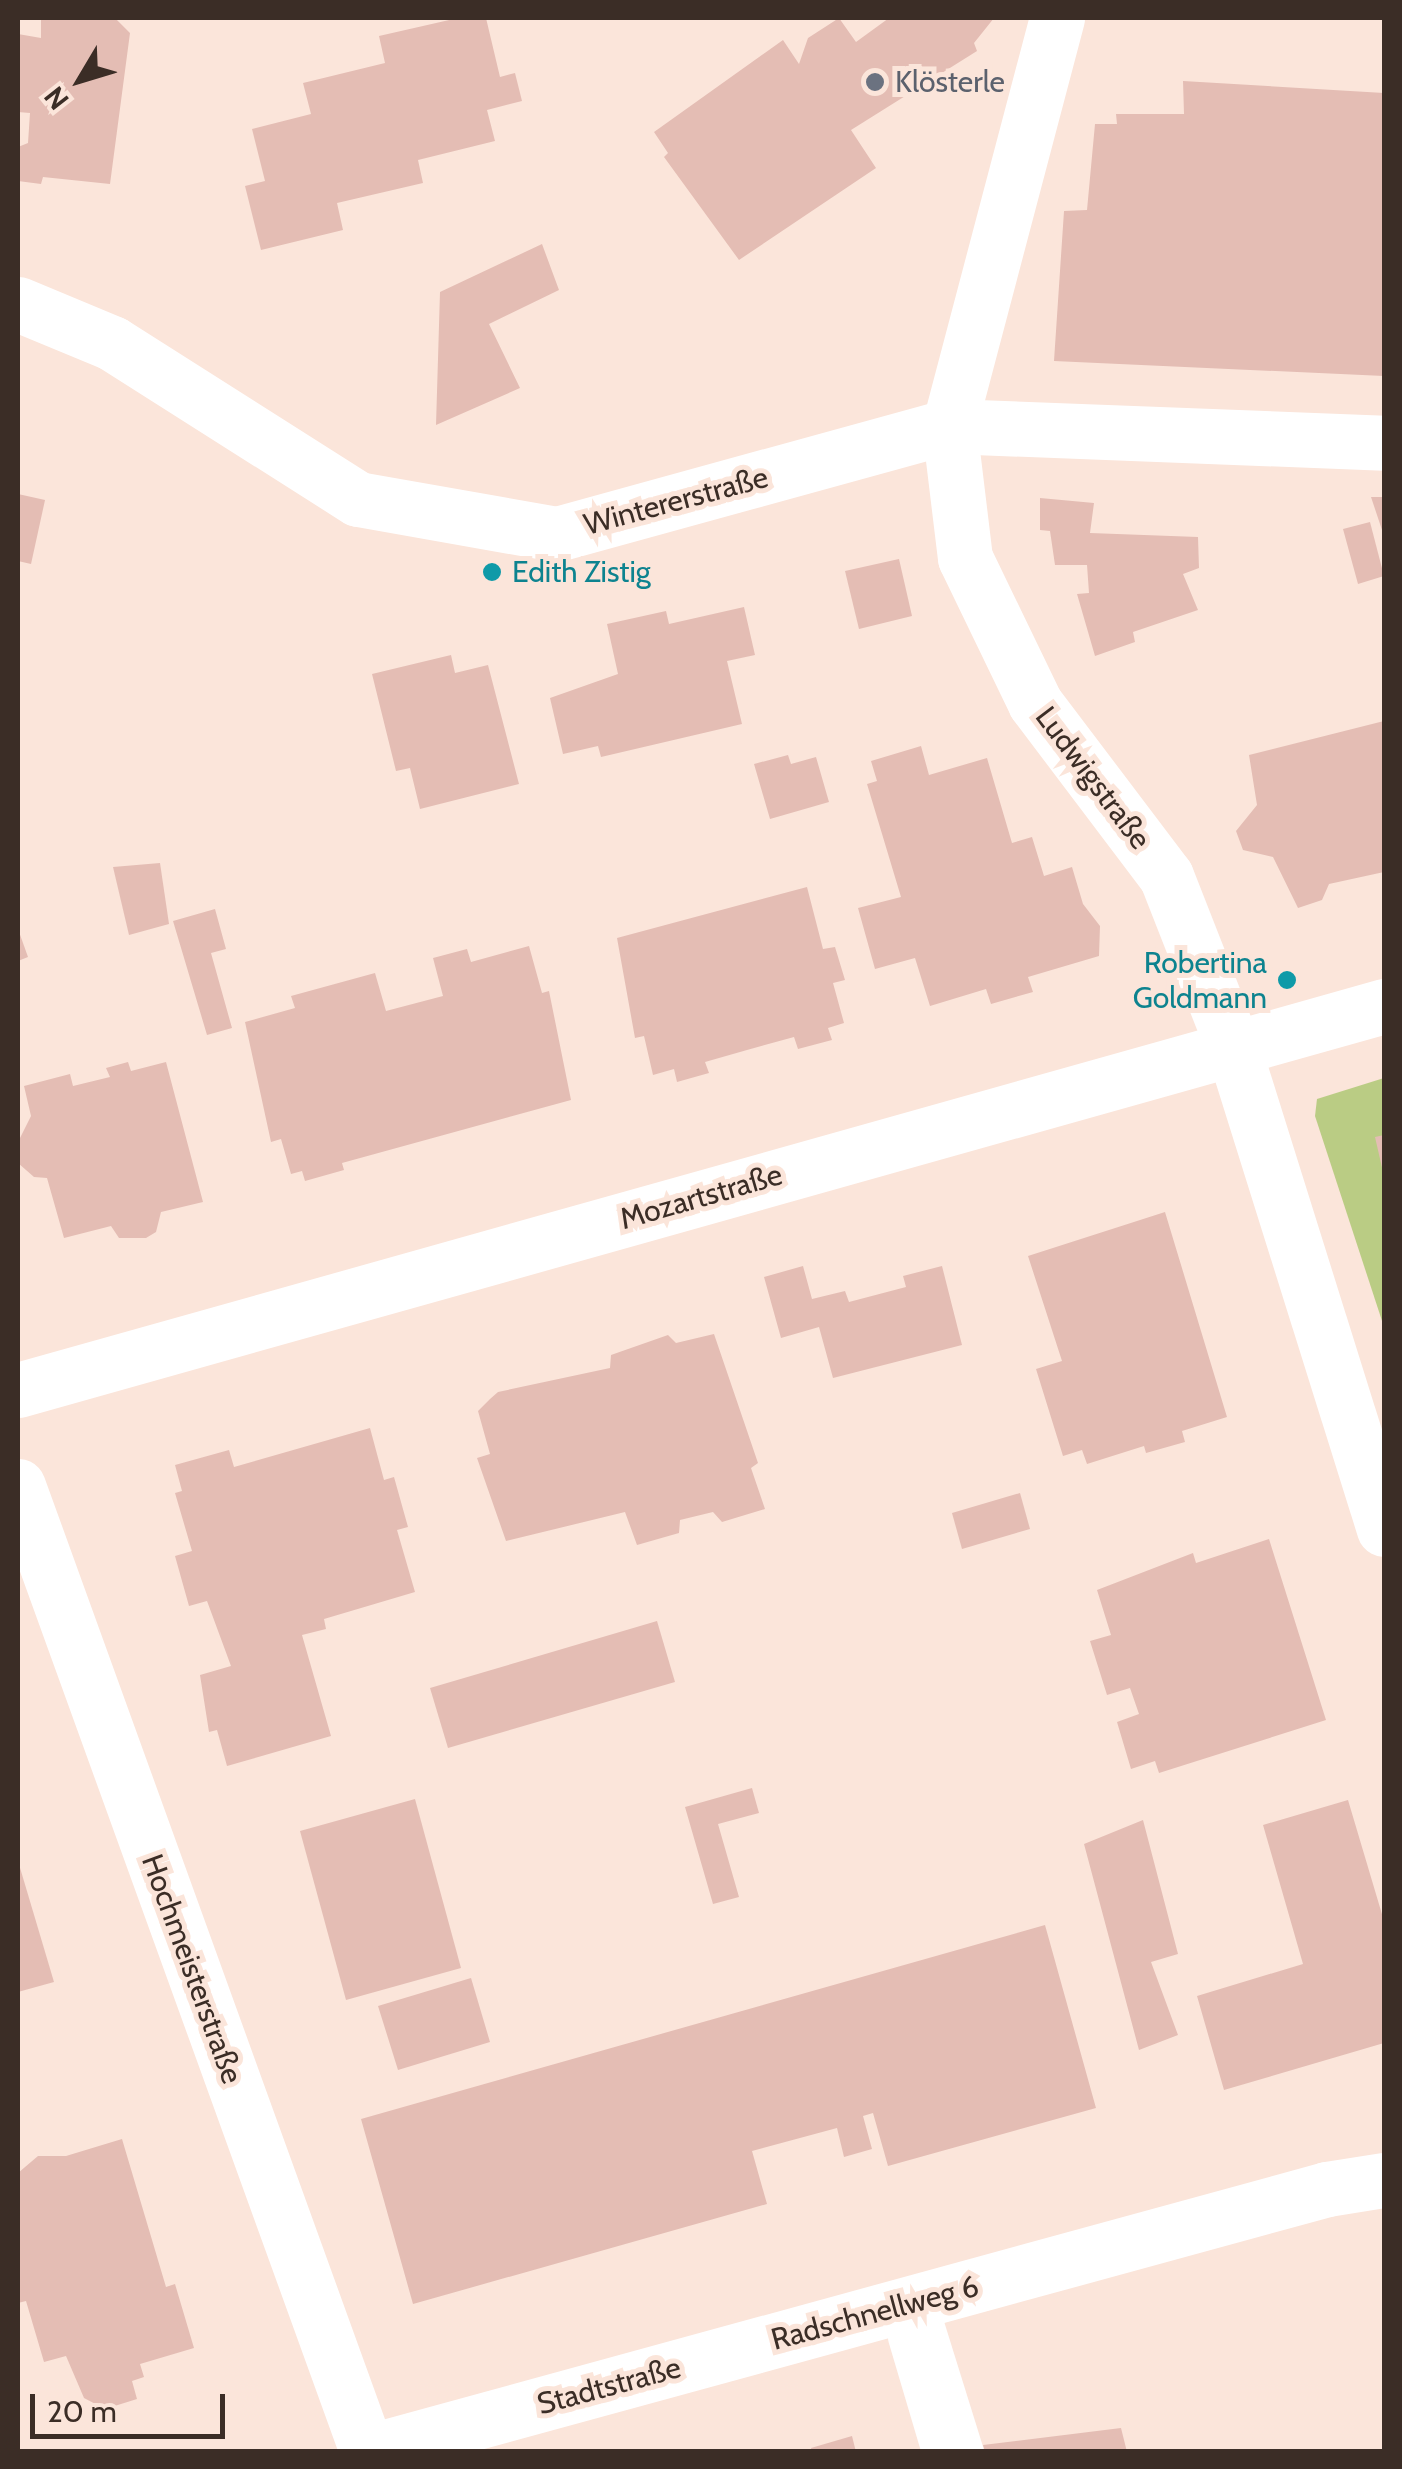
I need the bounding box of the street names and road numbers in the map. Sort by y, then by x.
street label: Wintererstraße [580,459,772,543]
street label: Ludwigstraße [1028,700,1158,856]
street label: Mozartstraße [616,1157,786,1237]
street label: Hochmeisterstraße [134,1850,250,2088]
street label: Radschnellweg 6 [767,2268,983,2358]
street label: Stadtstraße [533,2350,685,2422]

